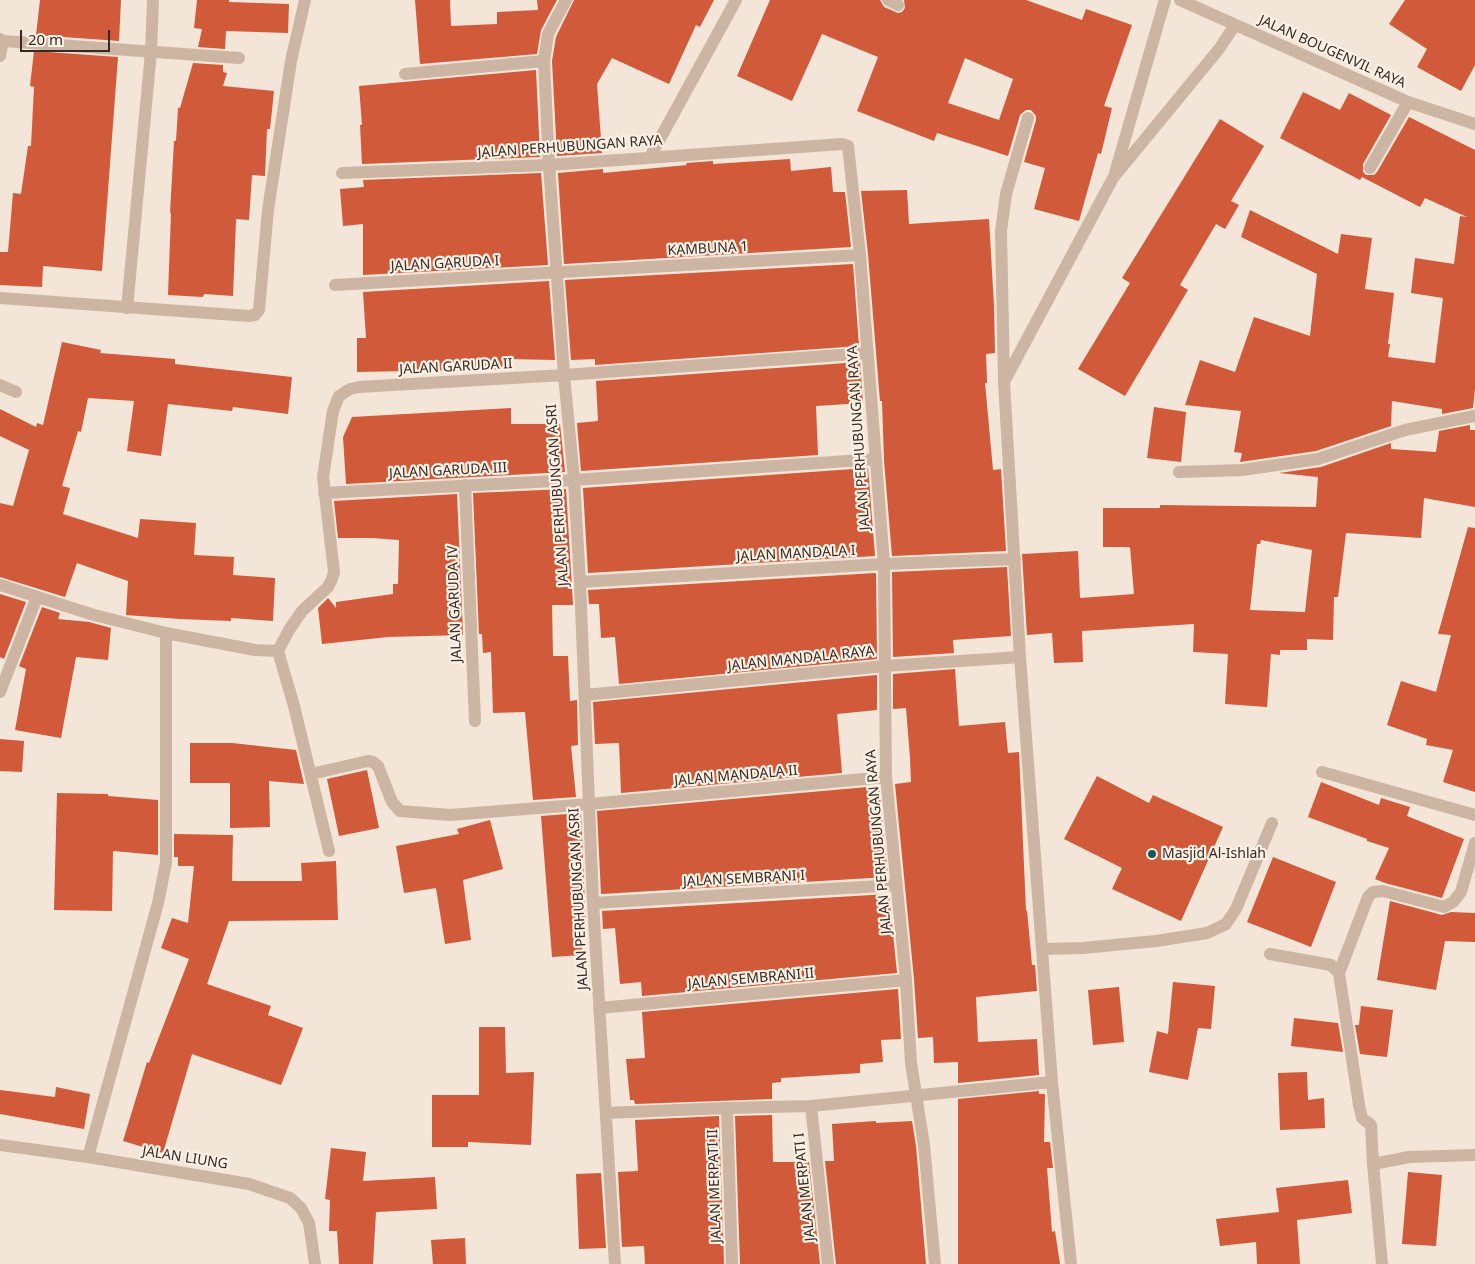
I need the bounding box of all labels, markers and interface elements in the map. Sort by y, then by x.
street label: JALAN BOUGENVIL RAYA [1256,12,1408,92]
scale bar [22,20,112,52]
text: 20 m [28,29,63,49]
street label: JALAN PERHUBUNGAN RAYA [477,132,663,162]
street label: KAMBUNA 1 [667,238,749,260]
street label: JALAN GARUDA I [390,253,500,275]
street label: JALAN PERHUBUNGAN RAYA [844,345,874,531]
street label: JALAN GARUDA II [399,356,513,378]
street label: JALAN PERHUBUNGAN ASRI [543,403,573,587]
street label: JALAN GARUDA III [389,460,507,482]
street label: JALAN MANDALA I [736,542,856,566]
street label: JALAN GARUDA IV [445,545,465,663]
street label: JALAN MANDALA RAYA [727,643,875,675]
street label: JALAN PERHUBUNGAN RAYA [863,749,895,935]
street label: JALAN MANDALA II [674,762,798,790]
street label: JALAN PERHUBUNGAN ASRI [566,807,592,991]
place label: Masjid Al-Ishlah [1162,846,1266,862]
marker: Masjid Al-Ishlah [1146,848,1158,860]
street label: JALAN SEMBRANI I [683,867,805,891]
street label: JALAN SEMBRANI II [687,965,815,993]
street label: JALAN MERPATI II [705,1129,725,1243]
street label: JALAN MERPATI I [791,1132,819,1242]
street label: JALAN LIUNG [141,1143,229,1173]

